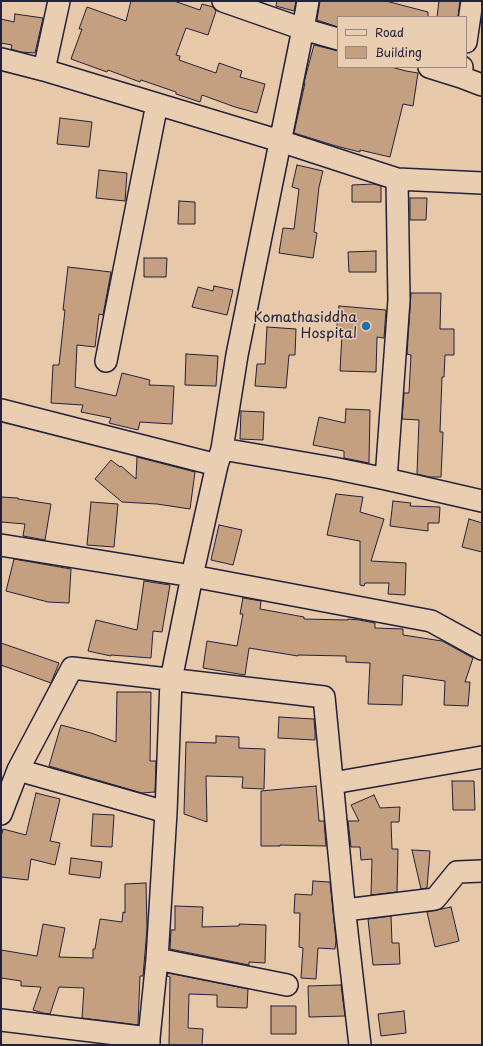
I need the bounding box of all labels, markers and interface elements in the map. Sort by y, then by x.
legend [337,16,467,68]
text: Road [375,23,404,41]
text: Building [375,43,422,61]
place label: Komathasiddha Hospital [253,310,357,342]
marker: Komathasiddha Hospital [360,320,372,332]

